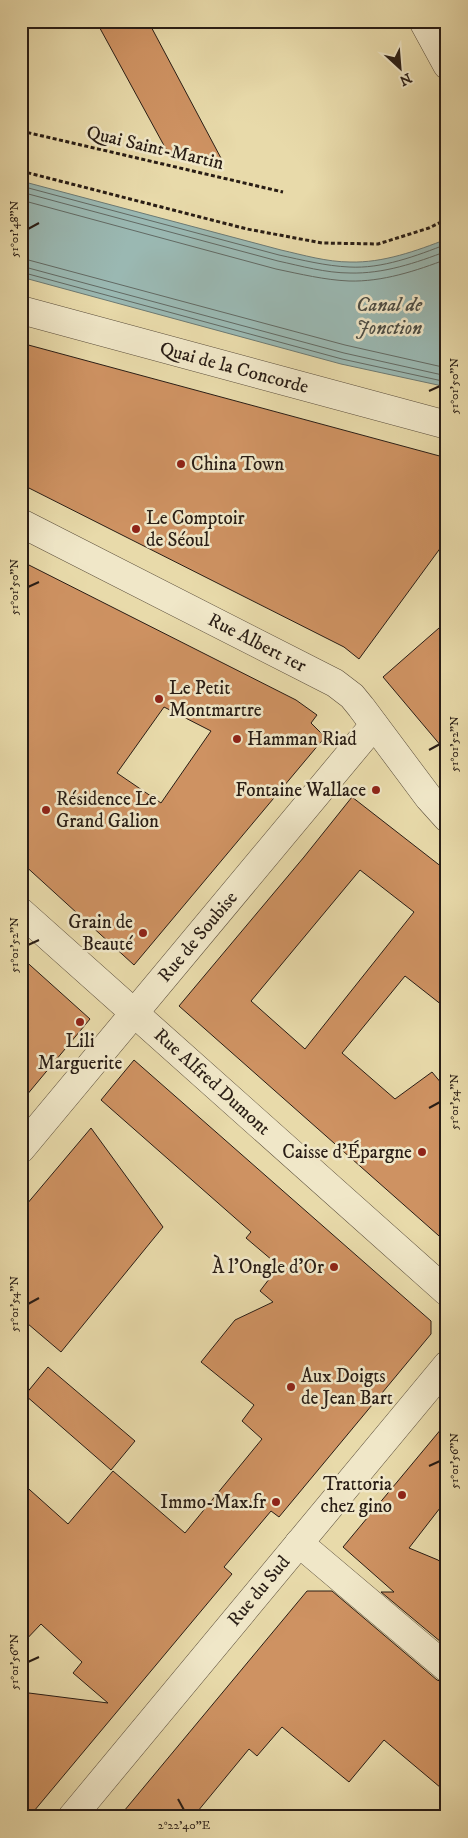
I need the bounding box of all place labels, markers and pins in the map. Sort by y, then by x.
place label: China Town [191,453,284,476]
marker: China Town [175,458,187,470]
place label: Le Comptoir de Séoul [146,507,245,552]
marker: Le Comptoir de Séoul [130,523,142,535]
place label: Le Petit Montmartre [169,677,262,722]
marker: Le Petit Montmartre [153,693,165,705]
place label: Hamman Riad [247,728,357,751]
marker: Hamman Riad [231,733,243,745]
place label: Fontaine Wallace [235,779,366,802]
marker: Fontaine Wallace [370,784,382,796]
place label: Résidence Le Grand Galion [56,788,159,833]
marker: Résidence Le Grand Galion [40,804,52,816]
place label: Grain de Beauté [68,911,133,956]
marker: Grain de Beauté [137,927,149,939]
marker: Lili Marguerite [74,1016,86,1028]
place label: Lili Marguerite [38,1030,122,1075]
place label: Caisse d'Épargne [282,1140,412,1164]
marker: Caisse d'Épargne [416,1146,428,1158]
place label: À l'Ongle d'Or [212,1254,324,1279]
marker: À l'Ongle d'Or [328,1261,340,1273]
place label: Aux Doigts de Jean Bart [301,1365,393,1410]
marker: Aux Doigts de Jean Bart [285,1381,297,1393]
place label: Trattoria chez gino [320,1473,392,1518]
marker: Trattoria chez gino [396,1489,408,1501]
place label: Immo-Max.fr [160,1491,266,1514]
marker: Immo-Max.fr [270,1496,282,1508]

